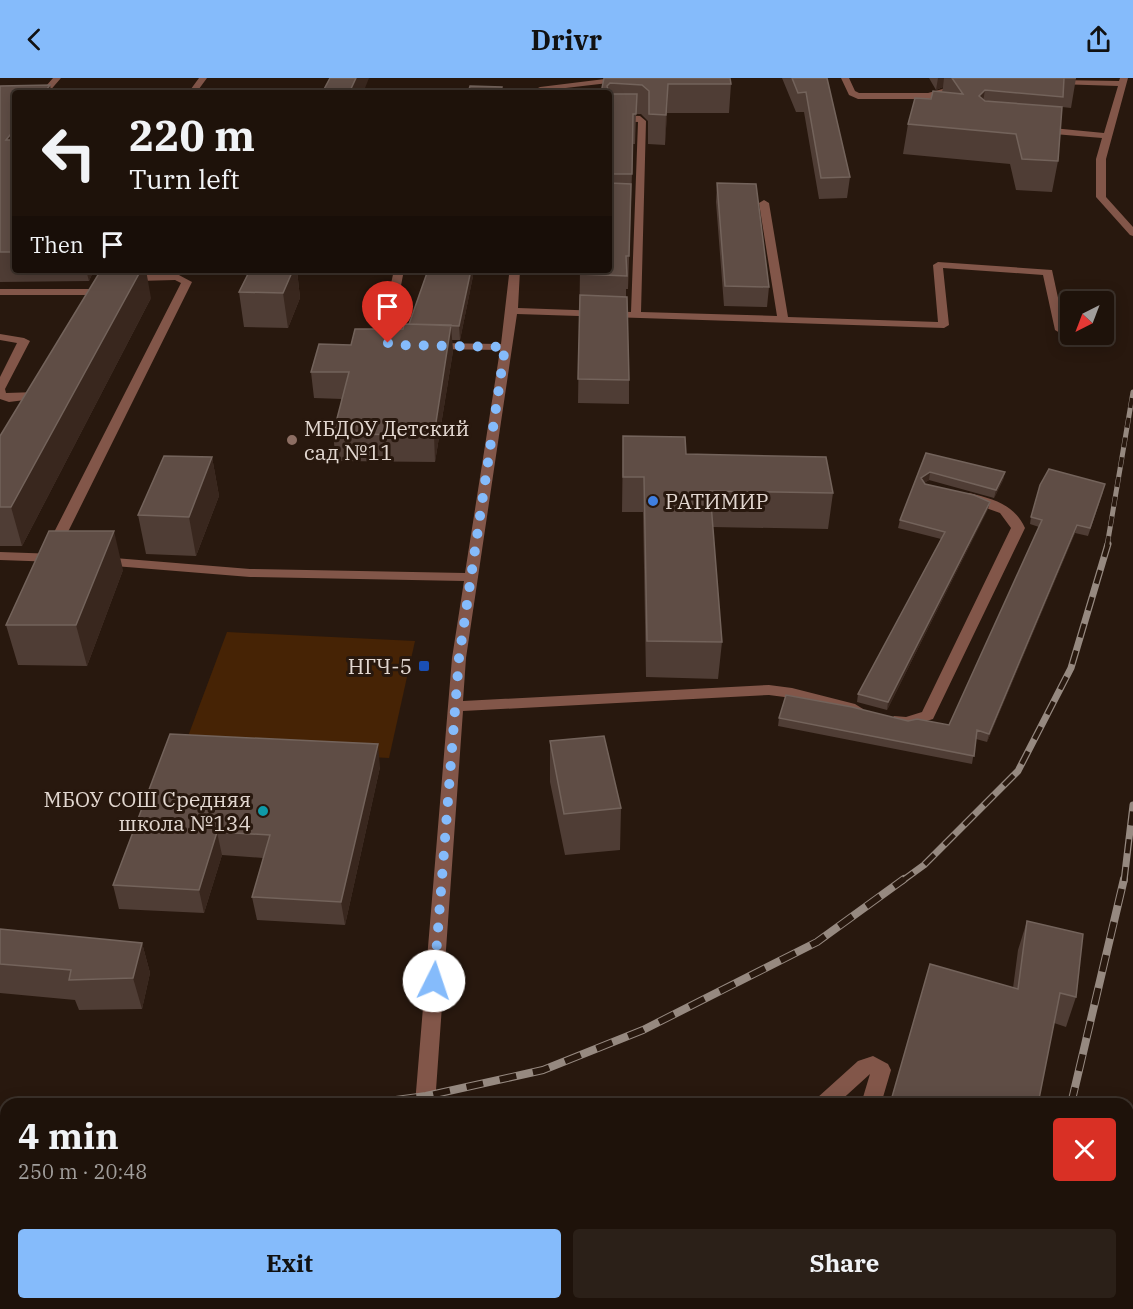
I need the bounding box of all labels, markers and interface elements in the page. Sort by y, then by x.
text: Drivr [531,22,602,57]
icon: back [18,23,51,56]
icon: share [1082,23,1115,56]
text: 220 m [129,108,255,163]
icon: left [30,114,108,192]
text: Turn left [129,161,240,196]
icon: arrive [96,228,129,261]
text: Then [30,230,84,259]
pin [362,281,413,343]
icon: arrive [371,290,404,323]
north arrow [1060,291,1114,345]
map controls [1060,291,1114,345]
place label: МБДОУ Детский сад №11 [304,414,469,466]
marker: МБДОУ Детский сад №11 [285,433,299,447]
place label: РАТИМИР [665,487,769,515]
marker: РАТИМИР [646,494,660,508]
place label: НГЧ-5 [348,652,412,680]
marker: НГЧ-5 [417,659,431,673]
place label: МБОУ СОШ Средняя школа №134 [44,785,251,837]
marker: МБОУ СОШ Средняя школа №134 [256,804,270,818]
position arrow [402,949,466,1013]
text: 4 min [18,1112,119,1159]
button: close [1053,1118,1116,1181]
text: 250 m · 20:48 [18,1158,147,1185]
button: Exit [18,1229,561,1298]
button: Share [573,1229,1116,1298]

